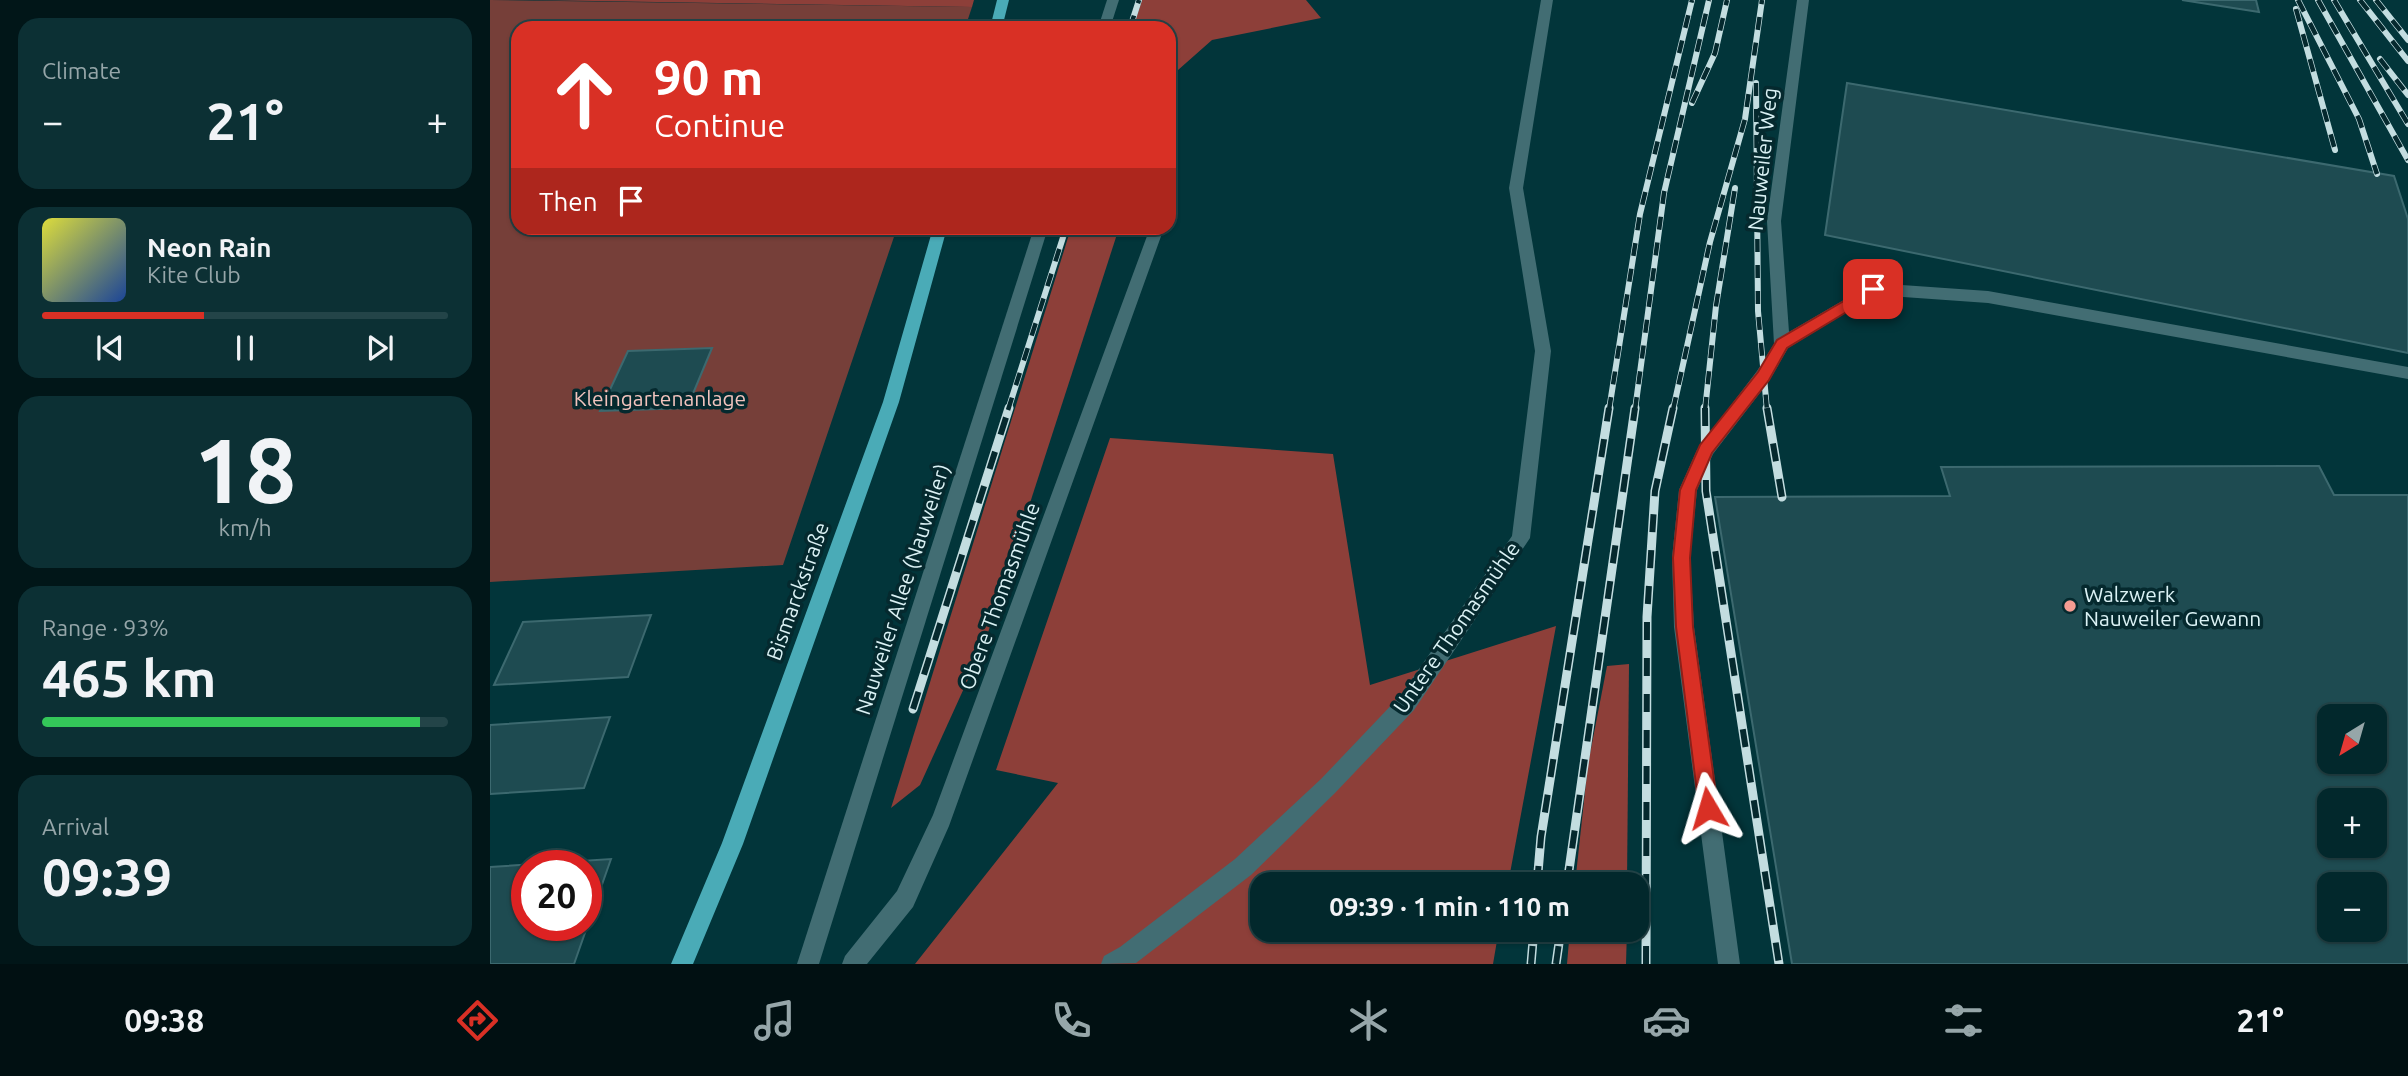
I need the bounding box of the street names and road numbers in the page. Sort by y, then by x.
street label: Nauweiler Weg [1743,86,1781,232]
street label: Nauweiler Allee (Nauweiler) [850,461,954,717]
street label: Obere Thomasmühle [954,499,1044,693]
street label: Bismarckstraße [761,519,833,663]
street label: Untere Thomasmühle [1388,537,1524,717]

